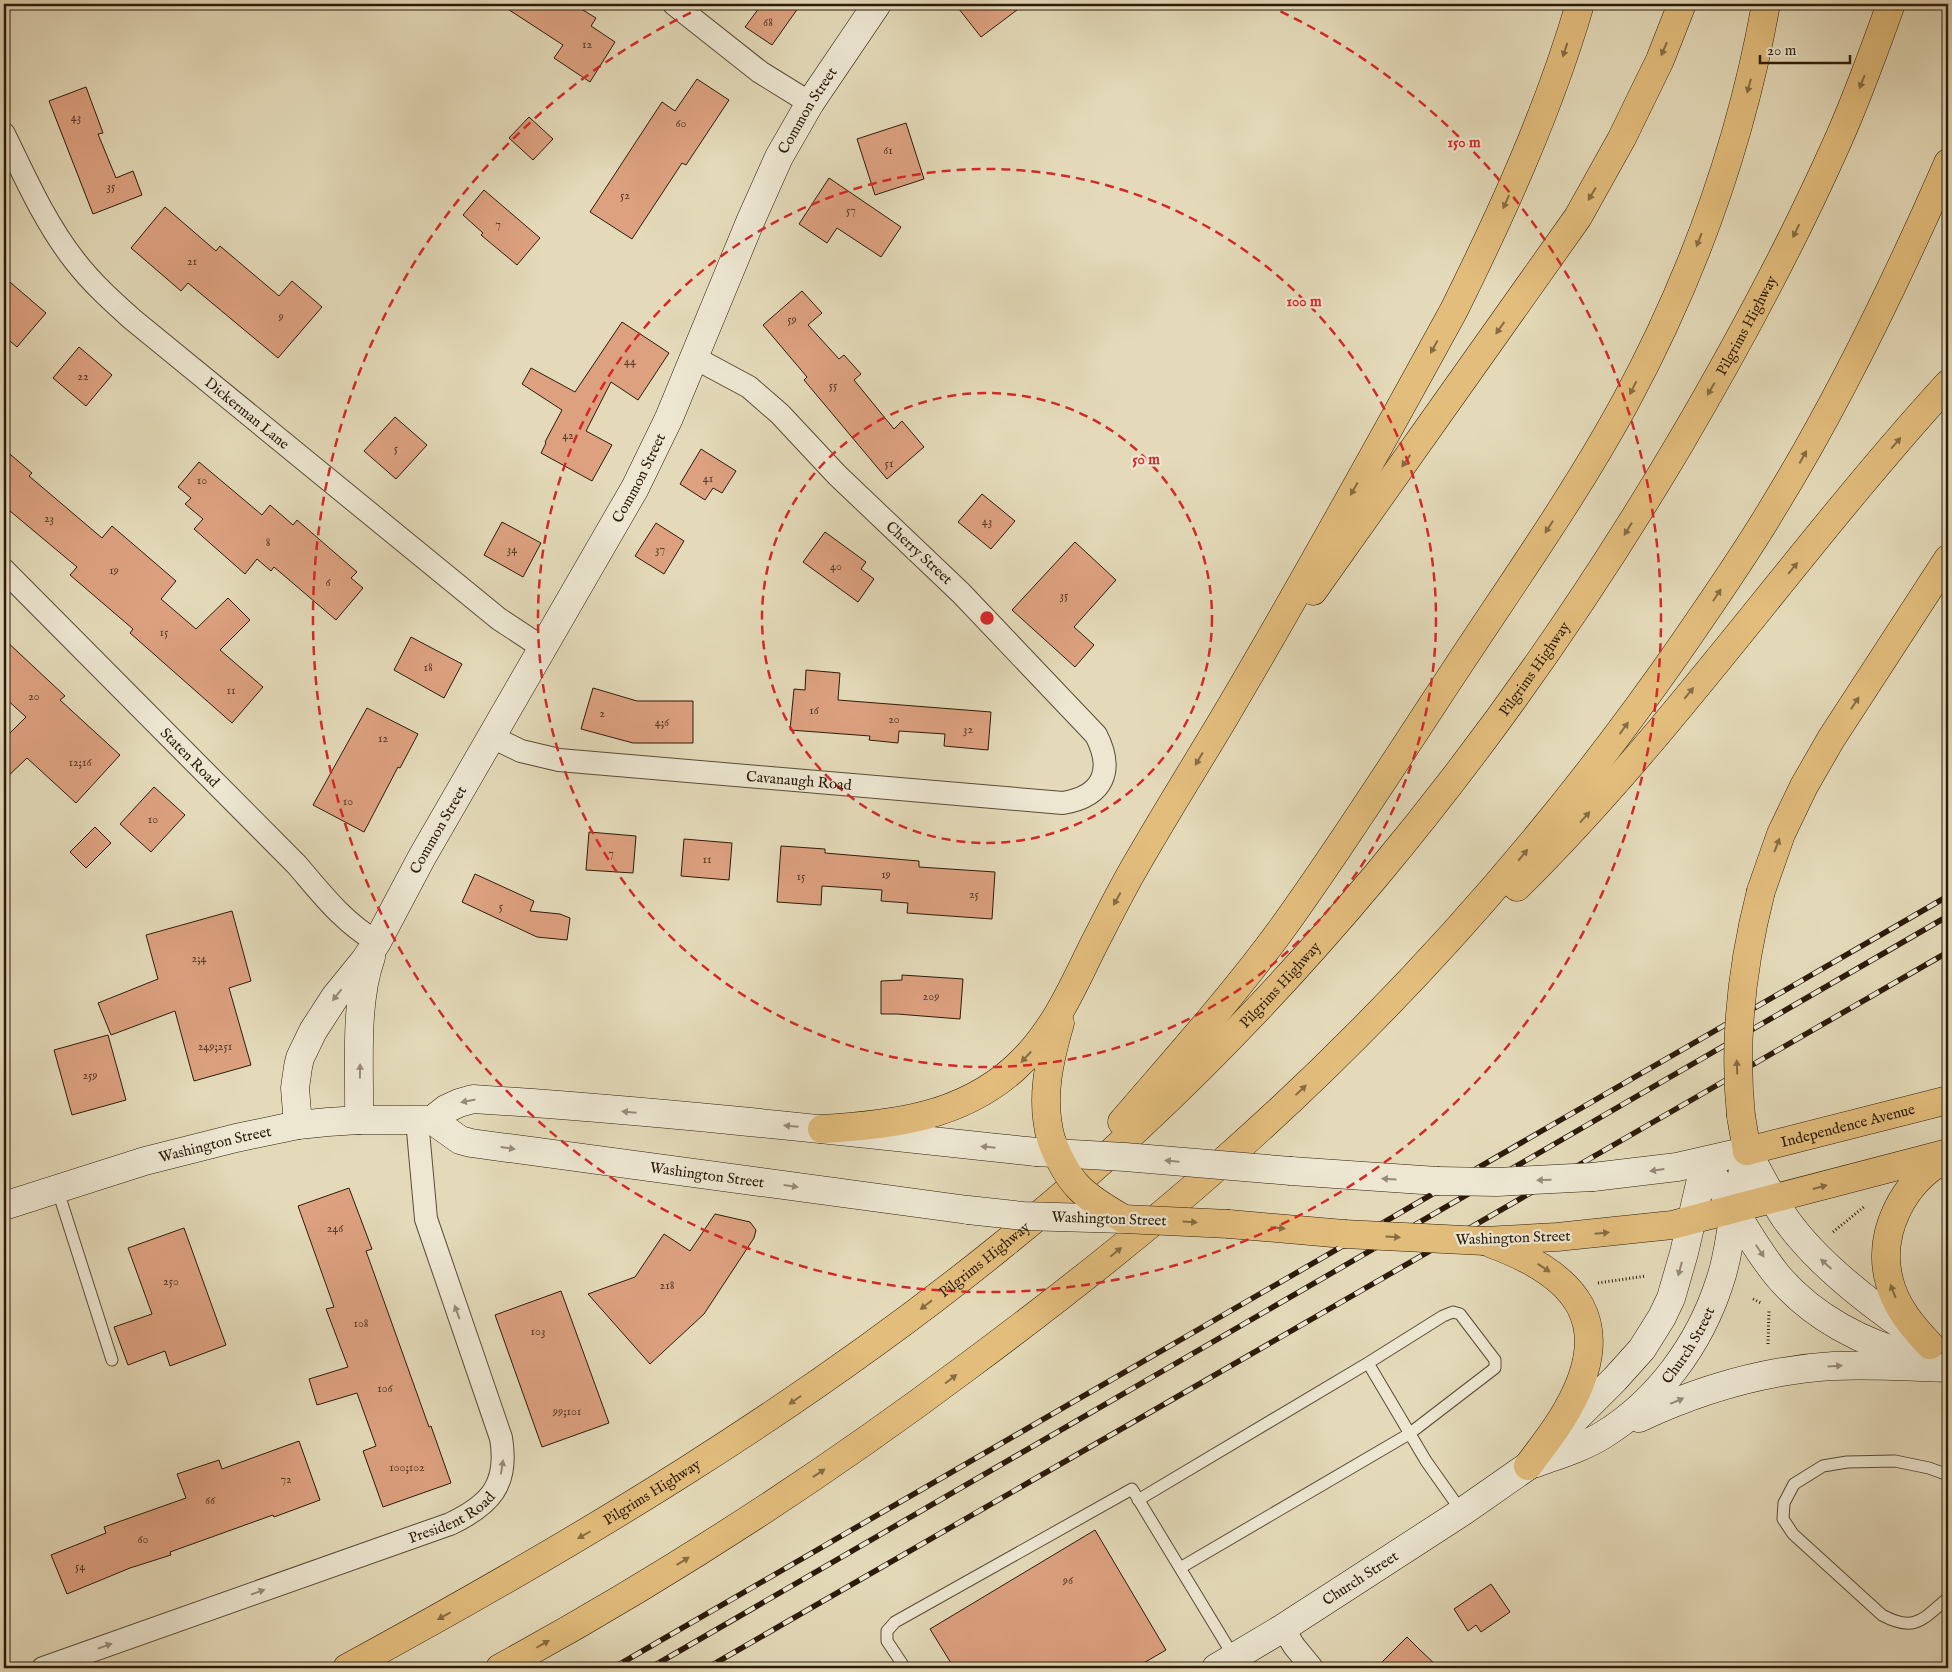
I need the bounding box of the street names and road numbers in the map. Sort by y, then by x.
street label: Common Street [773,63,841,157]
street label: Pilgrims Highway [1712,271,1781,379]
street label: Dickerman Lane [201,373,294,454]
street label: Common Street [607,430,670,526]
street label: Cherry Street [882,517,956,589]
street label: Pilgrims Highway [1494,617,1574,720]
street label: Staten Road [156,723,224,792]
street label: Cavanaugh Road [745,767,853,795]
street label: Common Street [405,782,471,877]
street label: Pilgrims Highway [1235,937,1325,1032]
street label: Independence Avenue [1779,1099,1917,1152]
street label: Washington Street [157,1121,273,1167]
street label: Washington Street [649,1158,765,1192]
street label: Washington Street [1051,1207,1167,1231]
street label: Pilgrims Highway [935,1217,1034,1301]
street label: Washington Street [1455,1226,1571,1250]
street label: Church Street [1657,1304,1719,1388]
street label: Pilgrims Highway [600,1454,704,1529]
street label: President Road [406,1487,500,1547]
street label: Church Street [1319,1546,1402,1610]

